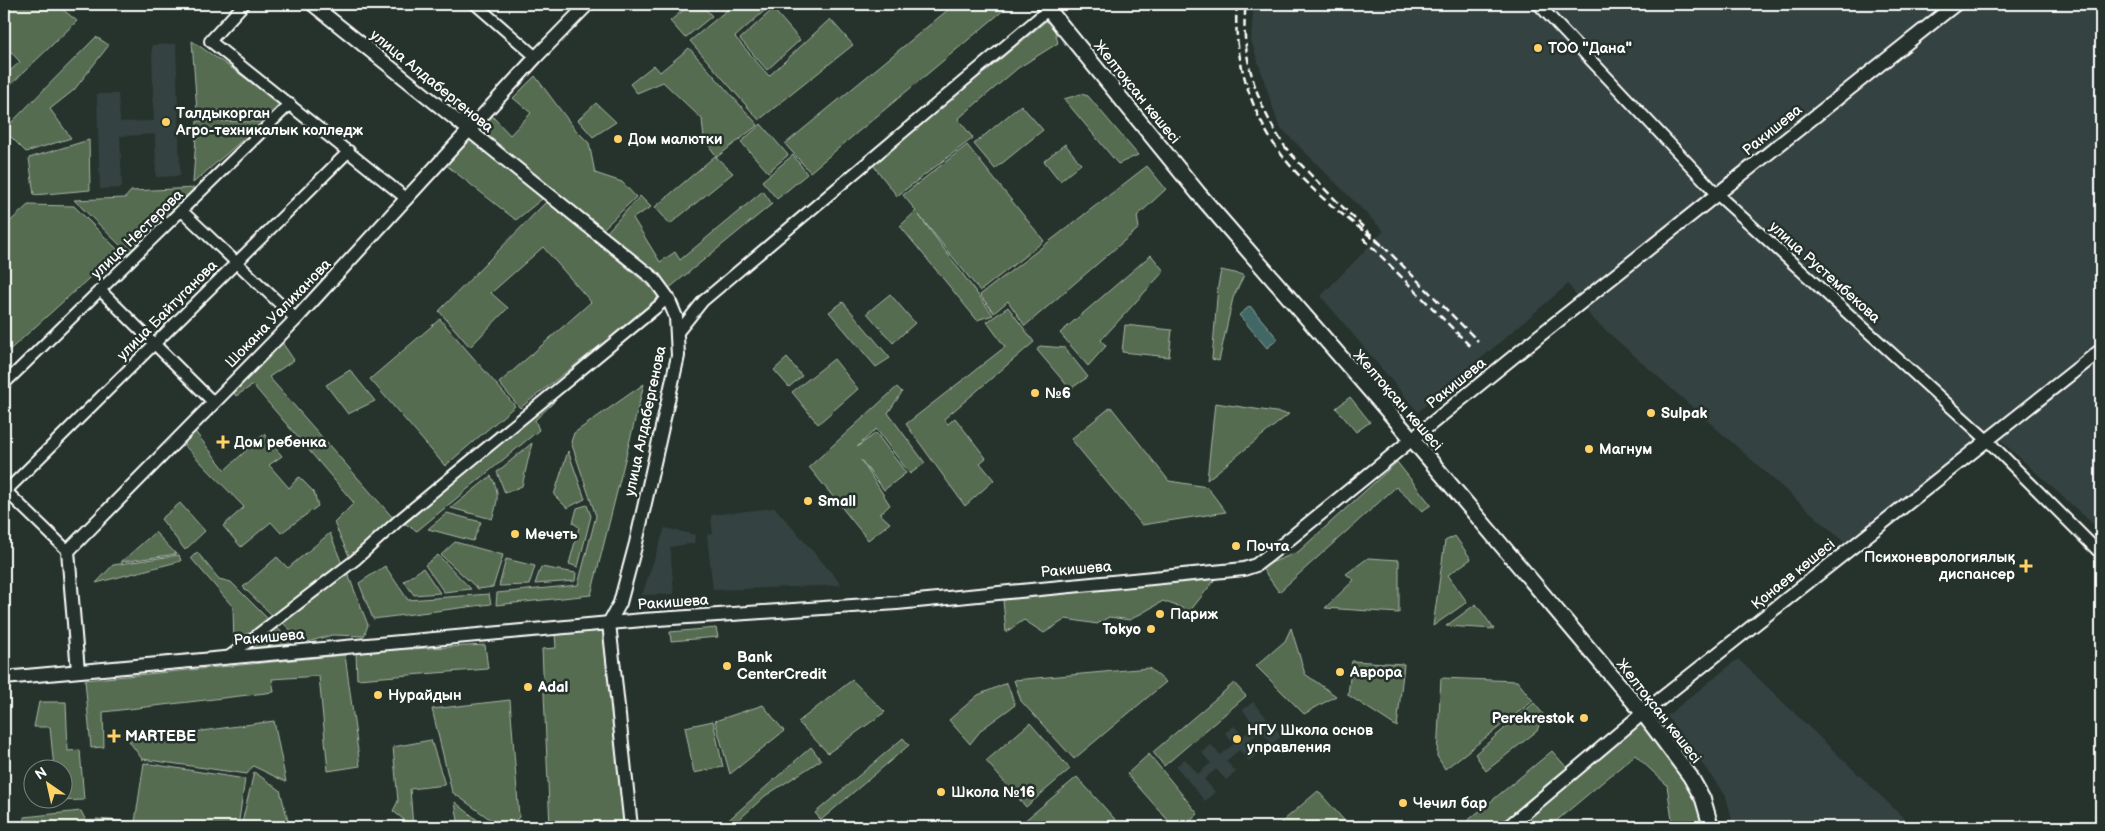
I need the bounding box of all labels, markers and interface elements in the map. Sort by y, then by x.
street label: улица Алдабергенова [366,26,497,137]
street label: Желтоқсан көшесі [1089,37,1184,148]
place label: ТОО "Дана" [1548,39,1632,58]
marker: ТОО "Дана" [1532,42,1544,54]
street label: Ракишева [1739,100,1806,160]
place label: Талдыкорган Агро-техникалык колледж [175,104,363,140]
marker: Талдыкорган Агро-техникалык колледж [160,116,172,128]
place label: Дом малютки [628,130,722,149]
marker: Дом малютки [612,133,624,145]
street label: улица Нестерова [87,186,187,283]
street label: улица Рустембекова [1765,217,1884,327]
street label: Шокана Уалиханова [221,255,335,372]
street label: улица Байтуганова [113,256,222,365]
street label: улица Алдабергенова [620,344,671,498]
street label: Желтоқсан көшесі [1349,346,1447,455]
street label: Ракишева [1423,353,1490,413]
place label: №6 [1045,384,1071,403]
marker: №6 [1029,387,1041,399]
place label: Sulpak [1661,404,1708,423]
marker: Sulpak [1645,407,1657,419]
place label: Дом ребенка [234,433,327,452]
marker: Дом ребенка [216,435,230,449]
place label: Магнум [1599,440,1652,459]
marker: Магнум [1583,443,1595,455]
place label: Small [818,492,856,511]
marker: Small [802,495,814,507]
place label: Мечеть [525,525,578,544]
marker: Мечеть [509,528,521,540]
street label: Қонаев көшесі [1748,535,1839,614]
place label: Почта [1246,537,1290,556]
marker: Почта [1230,540,1242,552]
place label: Психоневрологиялық диспансер [1864,548,2015,584]
street label: Ракишева [1040,557,1113,582]
marker: Психоневрологиялық диспансер [2019,559,2033,573]
street label: Ракишева [637,591,709,614]
place label: Париж [1170,605,1218,624]
marker: Париж [1154,608,1166,620]
place label: Tokyo [1102,620,1141,639]
marker: Tokyo [1145,623,1157,635]
street label: Ракишева [233,625,306,650]
place label: Bank CenterCredit [737,648,826,684]
street label: Желтоқсан көшесі [1612,655,1705,767]
marker: Bank CenterCredit [721,660,733,672]
place label: Аврора [1349,663,1403,682]
marker: Аврора [1334,666,1346,678]
place label: Adal [537,678,568,697]
marker: Adal [522,681,534,693]
place label: Нурайдын [388,686,462,705]
marker: Нурайдын [372,689,384,701]
place label: Perekrestok [1492,709,1574,728]
marker: Perekrestok [1578,712,1590,724]
place label: НГУ Школа основ управления [1247,721,1373,757]
place label: MARTEBE [125,727,196,746]
marker: MARTEBE [107,729,121,743]
marker: НГУ Школа основ управления [1231,733,1243,745]
north arrow [22,758,72,808]
text: N [32,764,50,784]
place label: Школа №16 [951,783,1035,802]
marker: Школа №16 [935,786,947,798]
place label: Чечил бар [1413,794,1487,813]
marker: Чечил бар [1397,797,1409,809]

